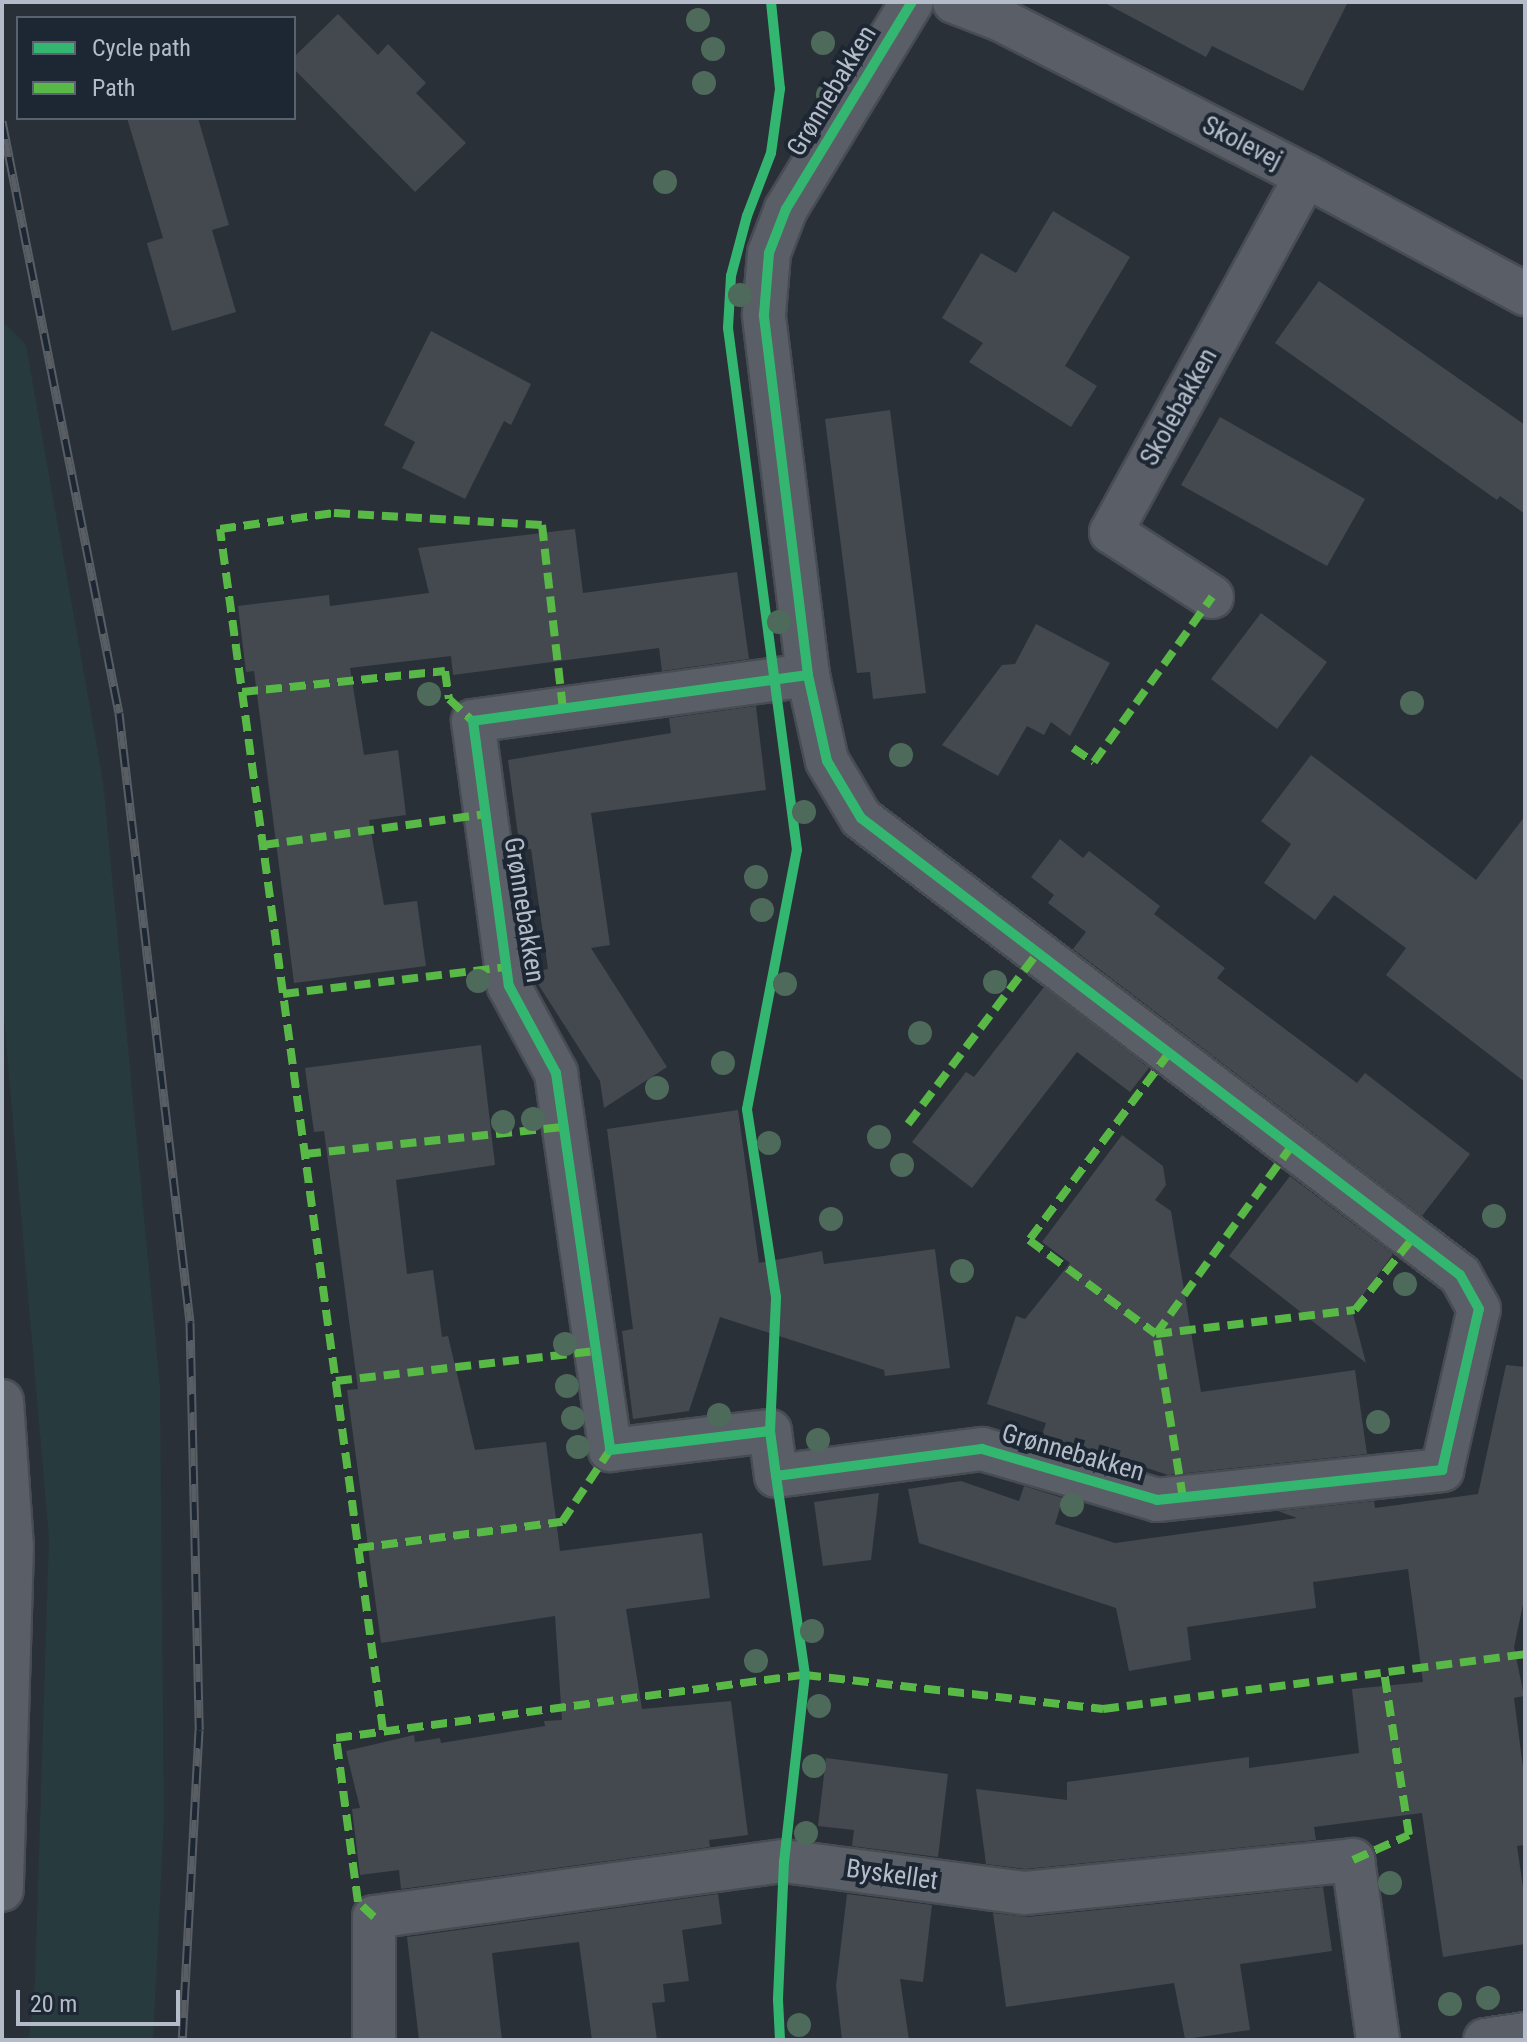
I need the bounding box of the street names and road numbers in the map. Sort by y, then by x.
street label: Grønnebakken [781,20,883,162]
street label: Skolevej [1197,110,1287,176]
street label: Skolebakken [1134,343,1224,471]
street label: Grønnebakken [497,835,551,985]
street label: Grønnebakken [998,1418,1148,1488]
street label: Byskellet [844,1853,940,1897]

